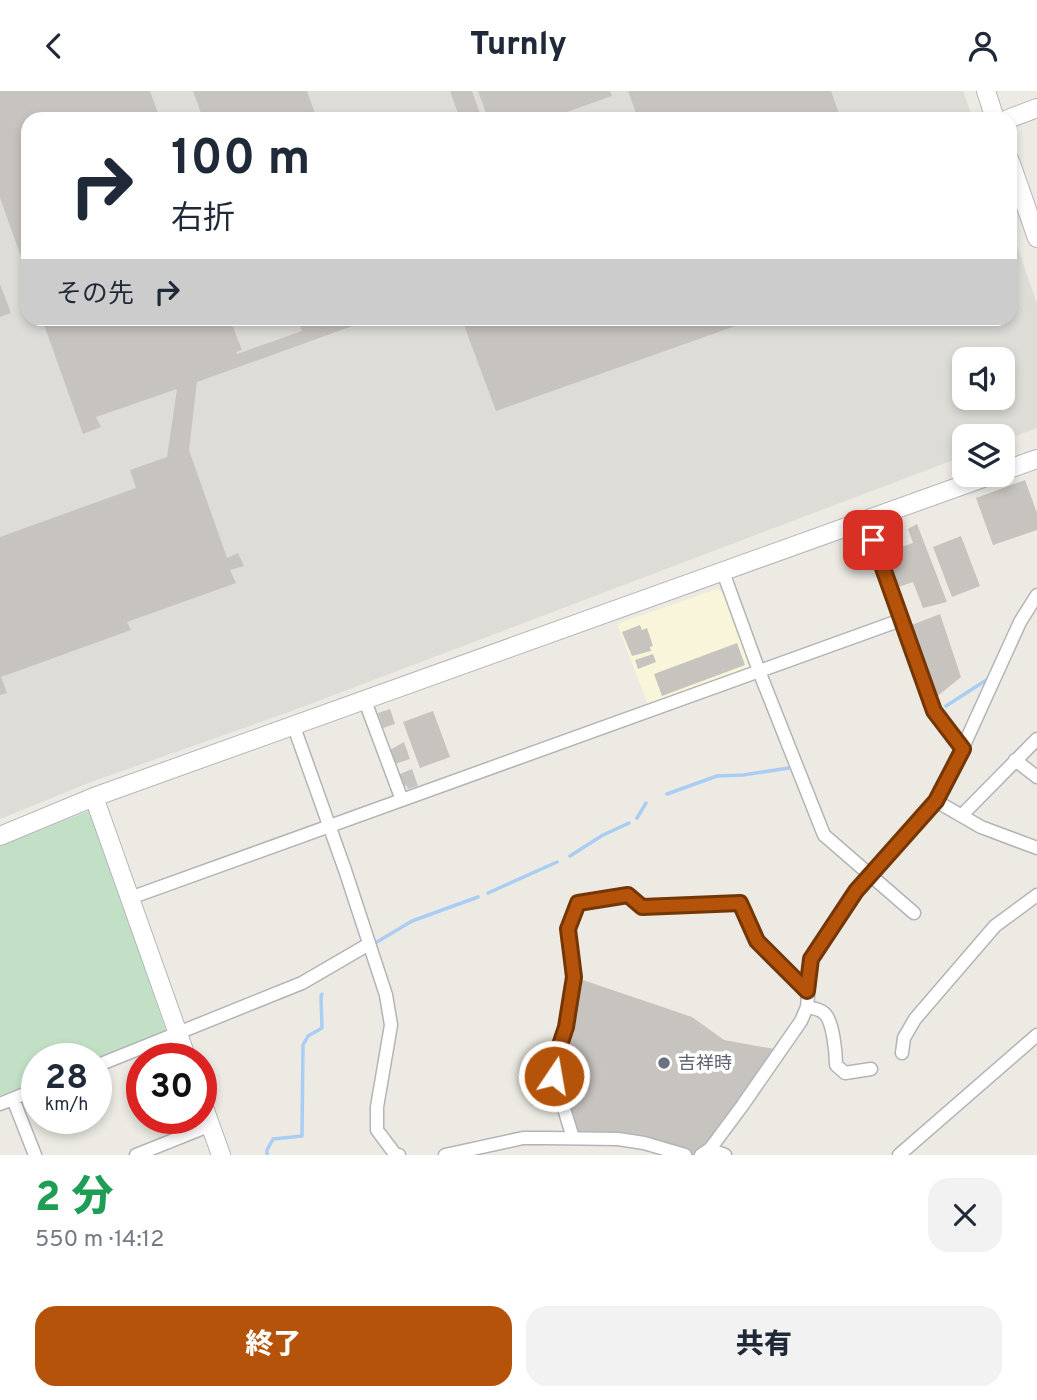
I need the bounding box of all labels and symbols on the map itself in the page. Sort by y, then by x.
pin [843,510,903,570]
position arrow [517,1039,591,1113]
speed limit sign: 30 [126,1043,217,1134]
place label: 吉祥時 [678,1053,732,1076]
marker: 吉祥時 [656,1055,672,1071]

